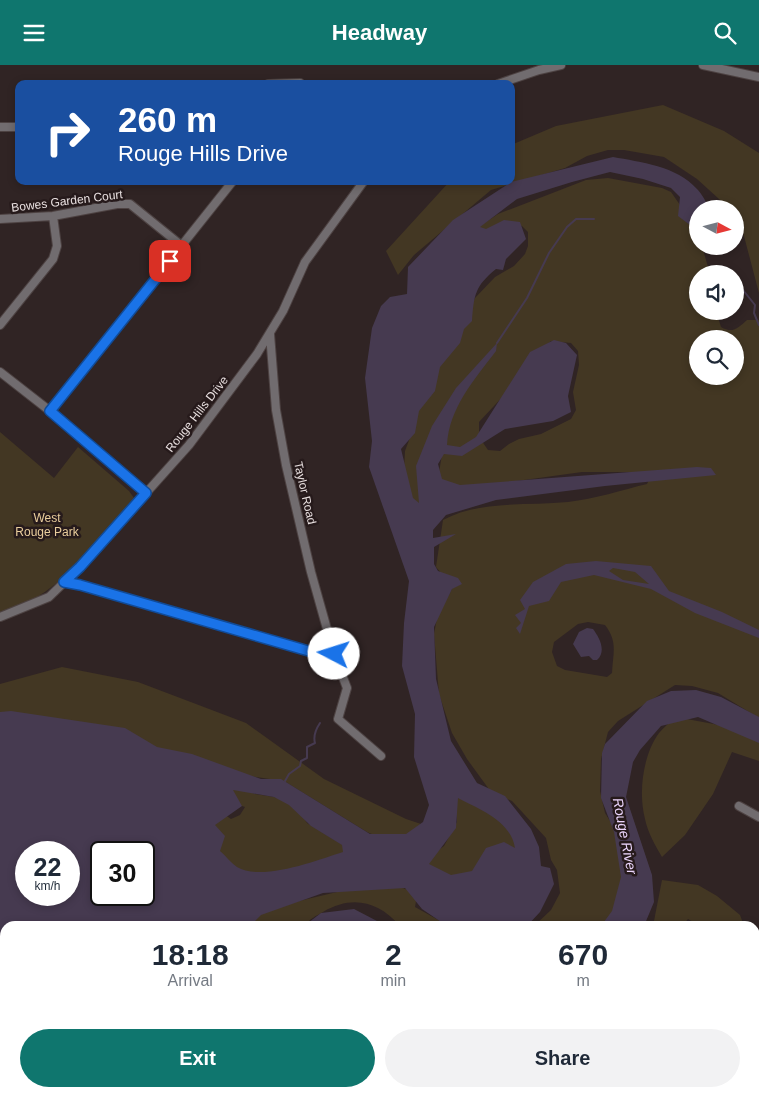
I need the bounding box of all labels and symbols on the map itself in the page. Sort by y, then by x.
street label: Bowes Garden Court [11,187,124,215]
north arrow [689,200,744,255]
pin [149,240,191,282]
street label: Rouge Hills Drive [163,373,231,455]
street label: Taylor Road [291,460,319,526]
park label: West Rouge Park [15,511,80,539]
position arrow [307,627,359,679]
water label: Rouge River [610,796,641,877]
speed limit sign: 30 [90,841,155,906]

